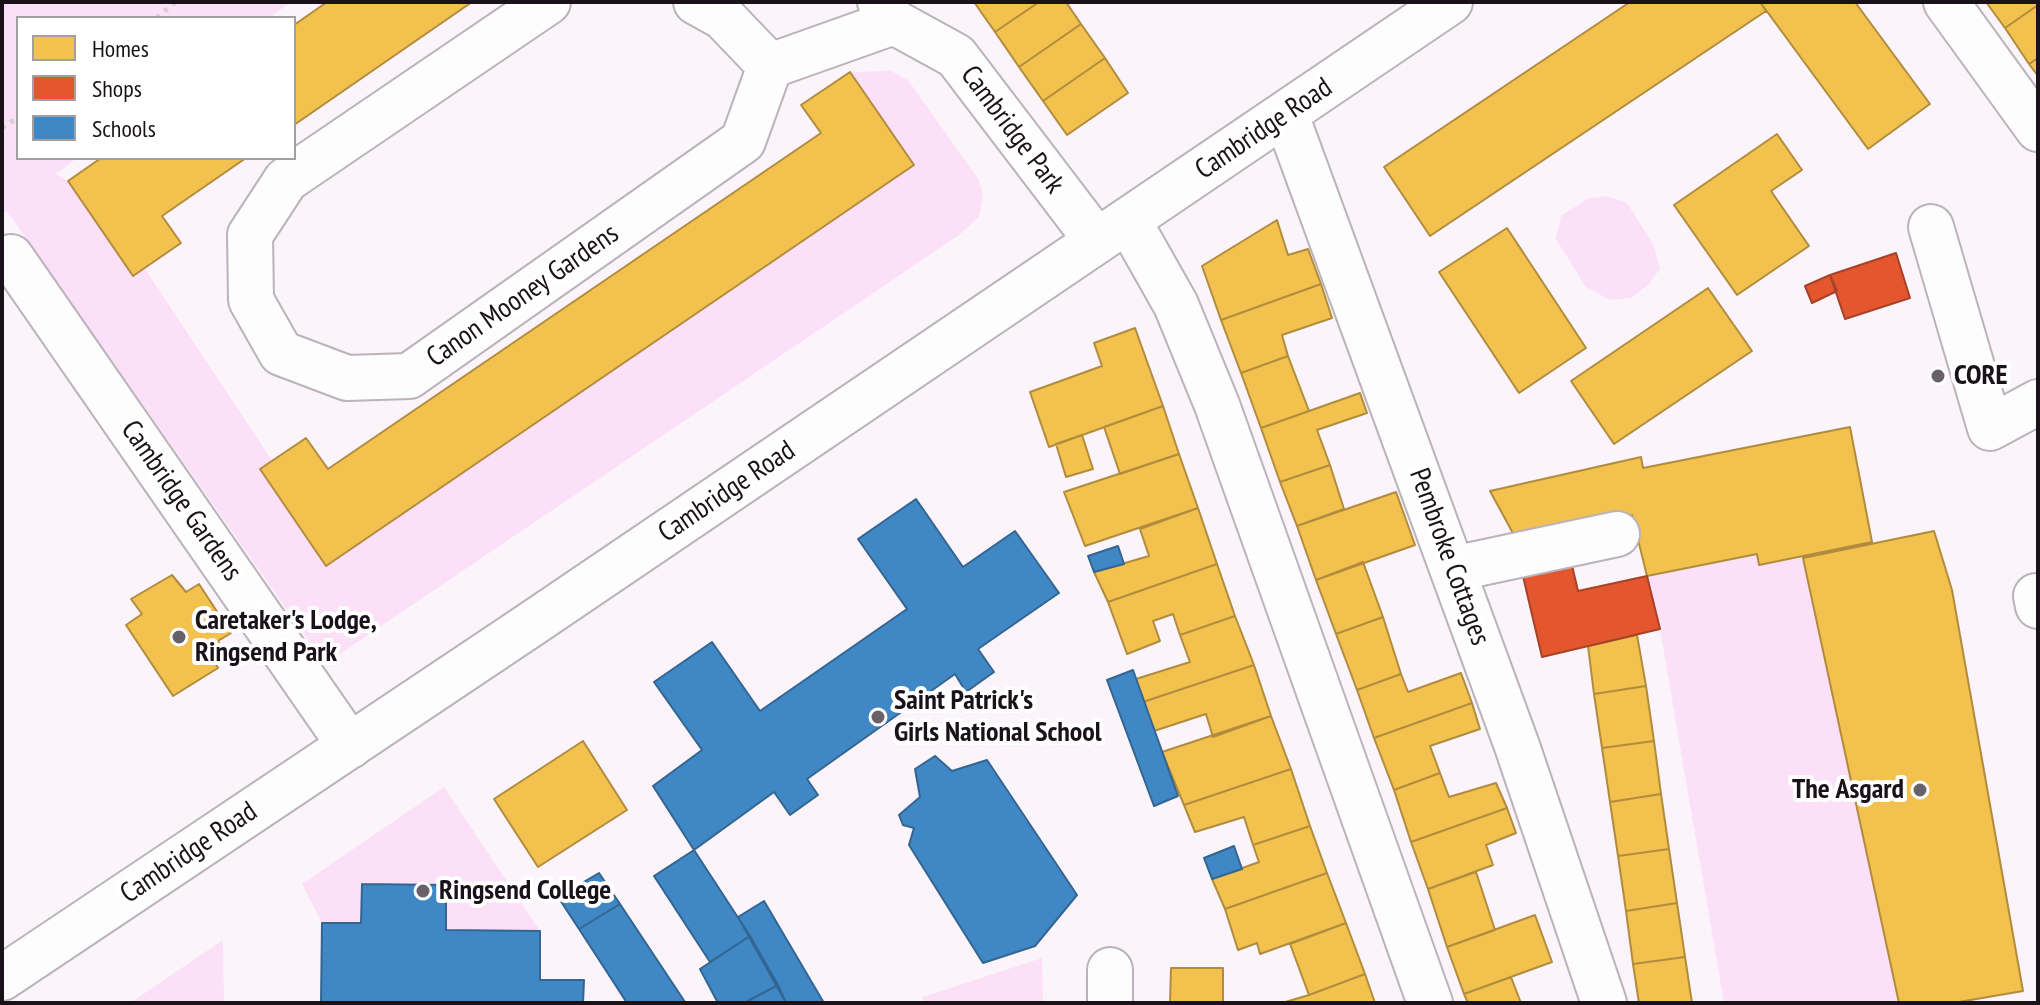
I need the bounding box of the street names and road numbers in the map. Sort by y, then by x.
street label: Cambridge Park [953,60,1071,200]
street label: Cambridge Road [1189,71,1339,187]
street label: Canon Mooney Gardens [421,217,625,375]
street label: Cambridge Gardens [113,415,249,587]
street label: Cambridge Road [652,434,802,550]
street label: Pembroke Cottages [1401,464,1497,650]
street label: Cambridge Road [114,795,264,911]

